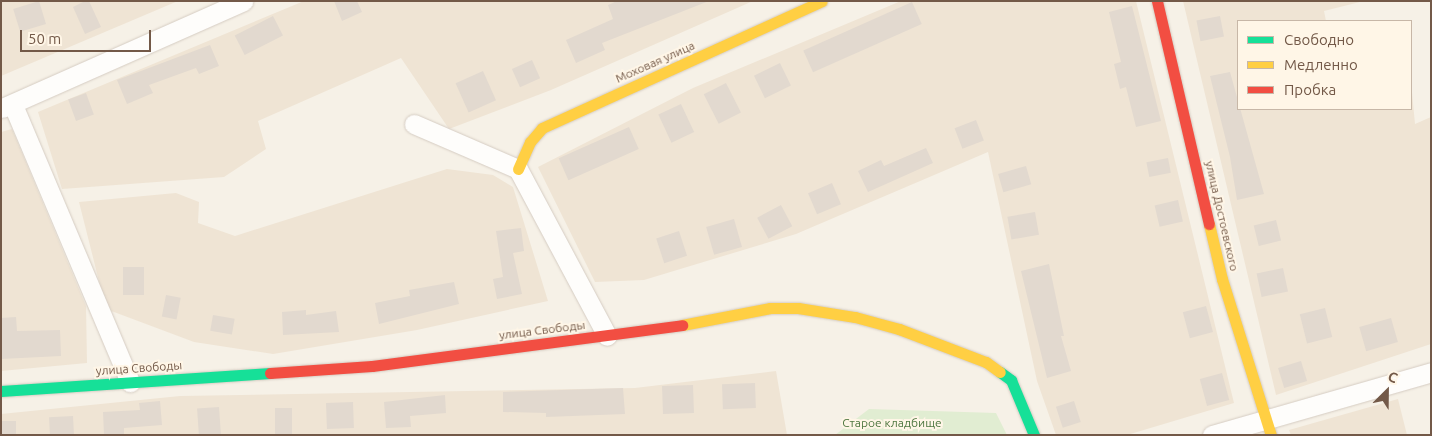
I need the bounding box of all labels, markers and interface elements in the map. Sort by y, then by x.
scale bar [22,20,154,52]
legend [1237,20,1412,110]
text: 50 m [28,30,61,47]
text: Свободно [1284,31,1354,48]
street label: Моховая улица [613,38,697,86]
text: Медленно [1284,56,1358,73]
text: Пробка [1284,81,1336,98]
street label: улица Достоевского [1202,159,1242,273]
street label: улица Свободы [498,318,586,342]
street label: улица Свободы [95,358,183,378]
north arrow [1362,366,1412,416]
text: С [1386,368,1400,386]
park label: Старое кладбище [842,416,942,430]

